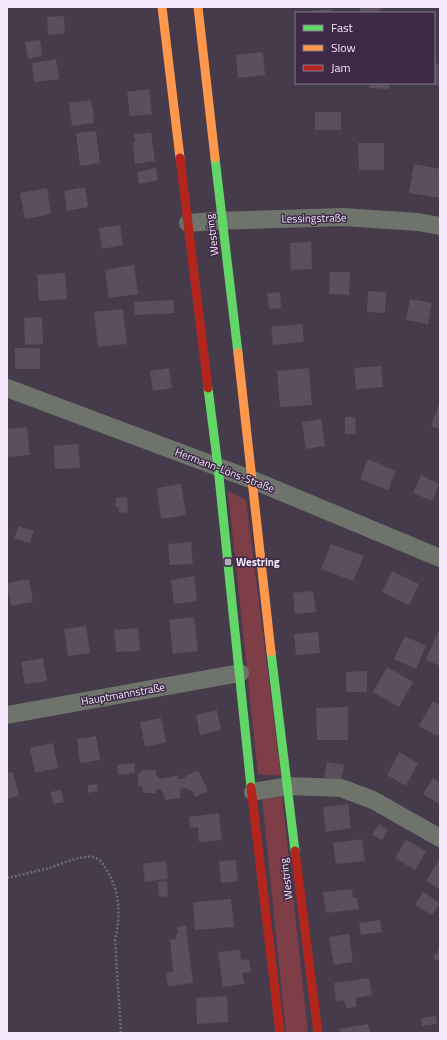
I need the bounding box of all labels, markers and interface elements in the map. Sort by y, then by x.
legend [295,12,435,84]
text: Fast [331,18,354,37]
text: Slow [331,38,356,57]
text: Jam [331,58,351,77]
street label: Lessingstraße [281,209,347,227]
street label: Westring [201,213,222,257]
street label: Hermann-Löns-Straße [173,444,277,497]
place label: Westring [236,554,280,570]
marker: Westring [223,557,233,567]
street label: Hauptmannstraße [80,679,167,709]
street label: Westring [275,857,296,901]

